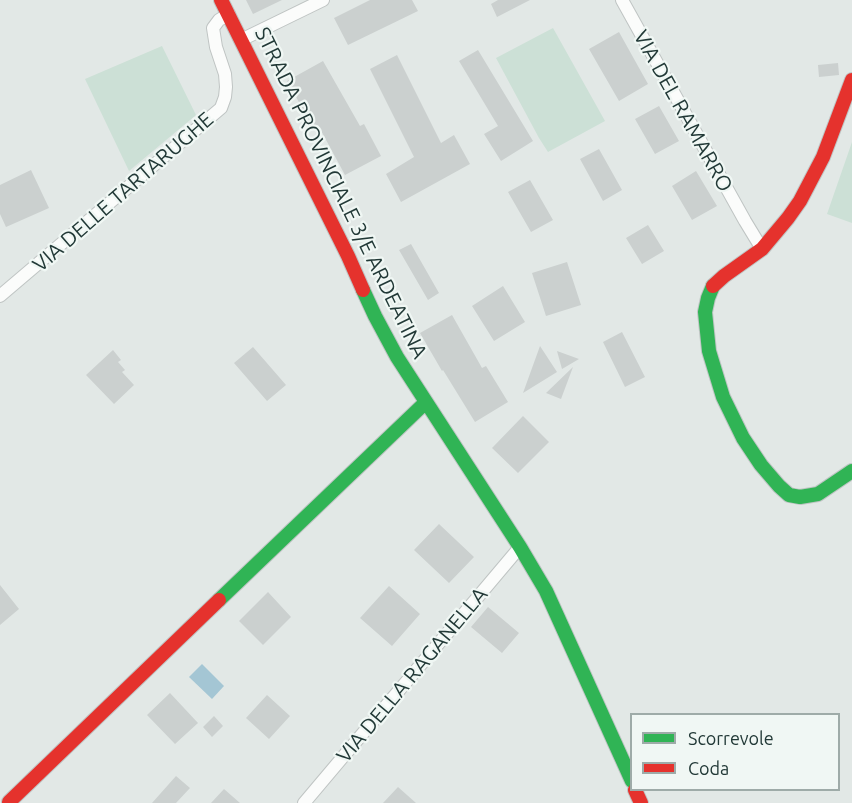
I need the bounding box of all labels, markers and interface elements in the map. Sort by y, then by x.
street label: STRADA PROVINCIALE 3/E ARDEATINA [250,23,432,363]
street label: VIA DEL RAMARRO [628,26,738,196]
street label: VIA DELLE TARTARUGHE [28,107,218,277]
street label: VIA DELLA RAGANELLA [331,582,493,768]
legend [630,713,840,791]
text: Scorrevole [688,728,774,748]
text: Coda [688,758,729,778]

